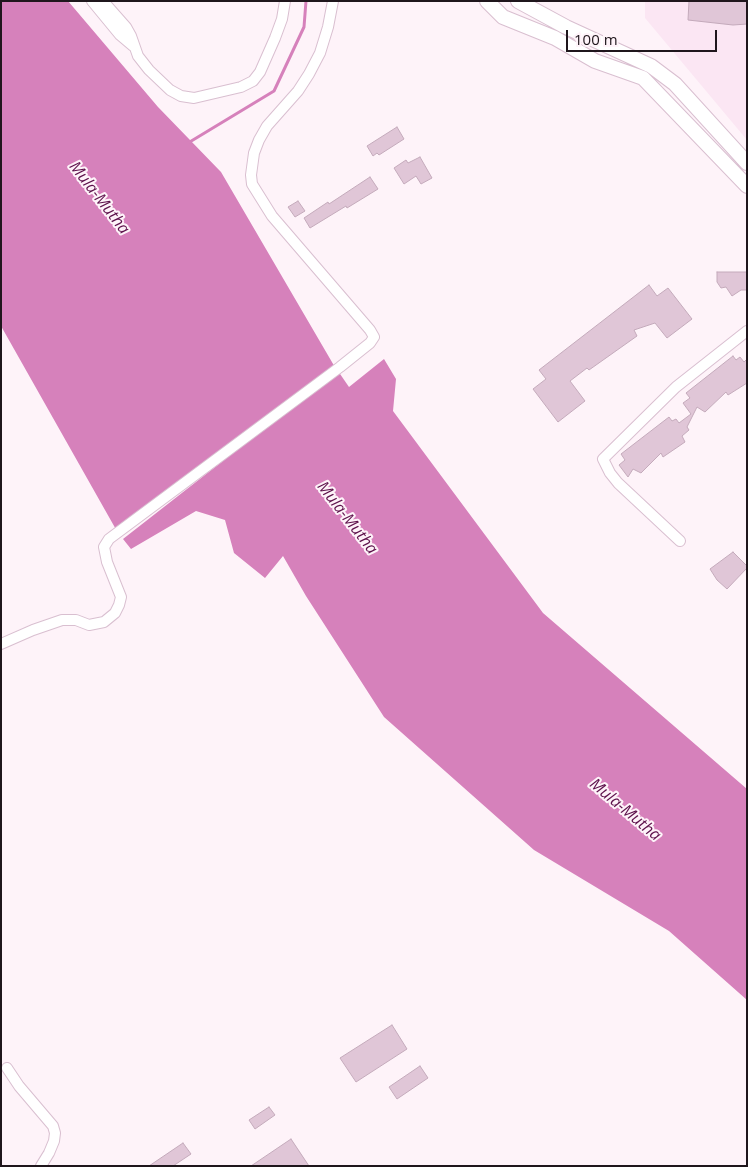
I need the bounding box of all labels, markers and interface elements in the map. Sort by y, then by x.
scale bar [568,20,719,52]
text: 100 m [574,29,618,49]
water label: Mula-Mutha [65,158,133,238]
water label: Mula-Mutha [313,478,381,558]
water label: Mula-Mutha [586,775,664,845]

